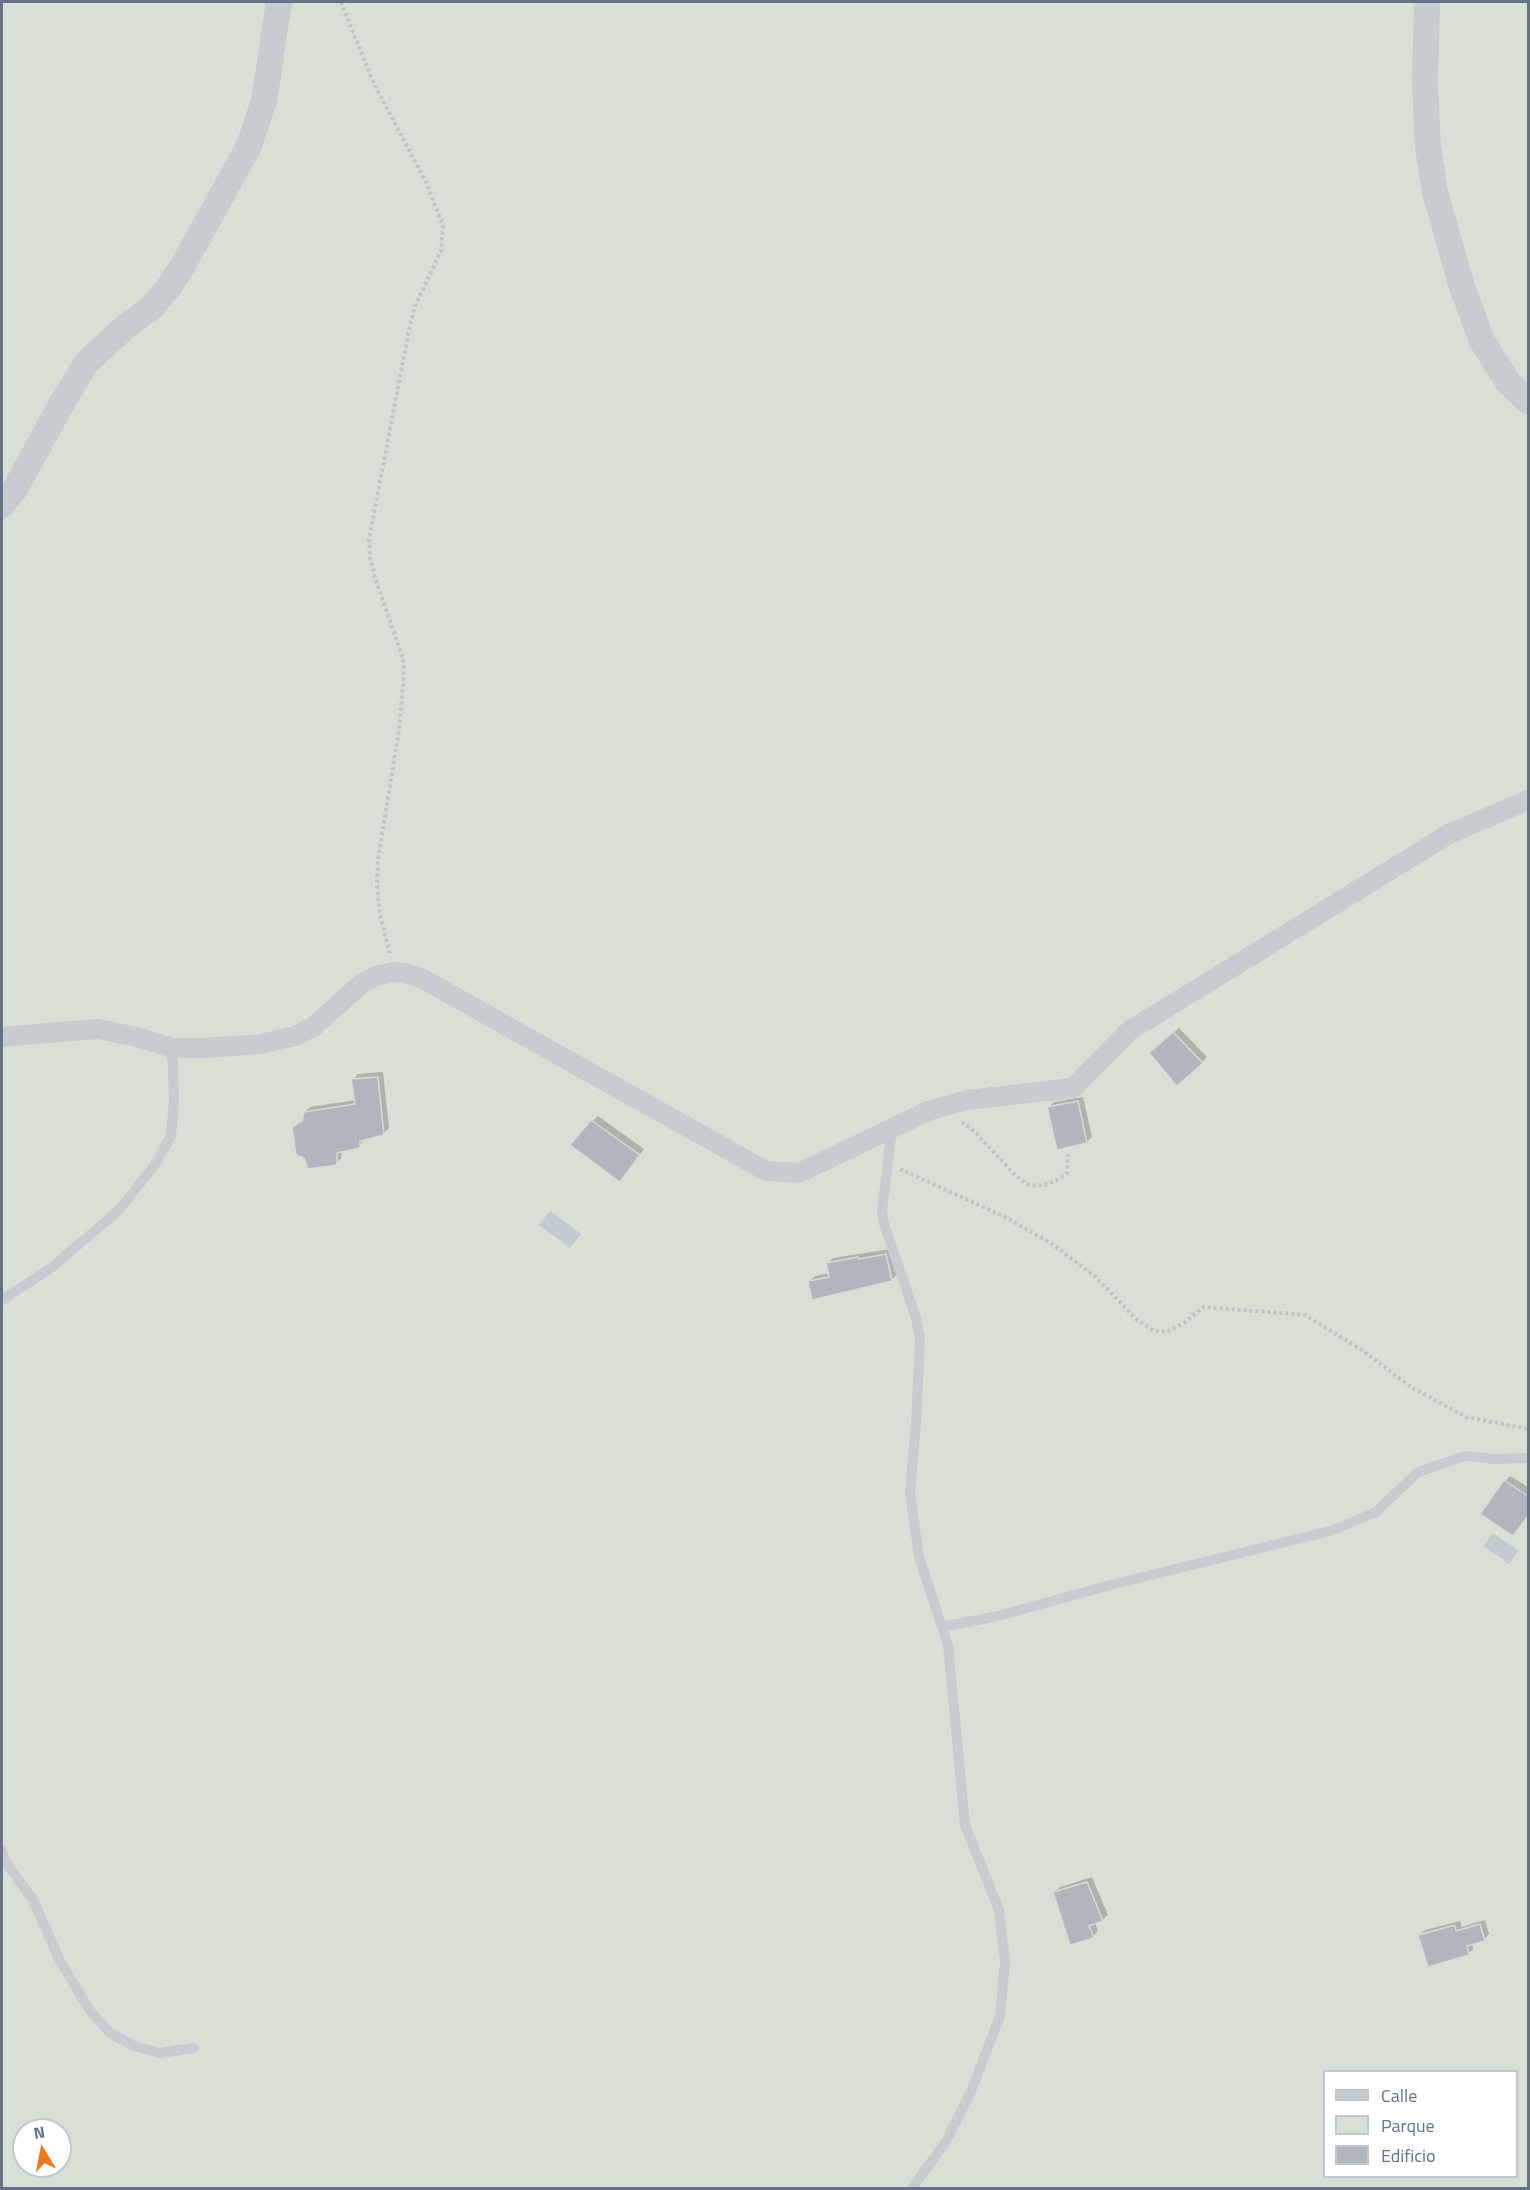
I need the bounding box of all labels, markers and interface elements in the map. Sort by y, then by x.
legend [1323,2070,1518,2178]
text: Calle [1381,2082,1417,2109]
text: Parque [1381,2112,1435,2139]
north arrow [12,2118,72,2178]
text: N [32,2119,47,2145]
text: Edificio [1381,2142,1435,2169]

